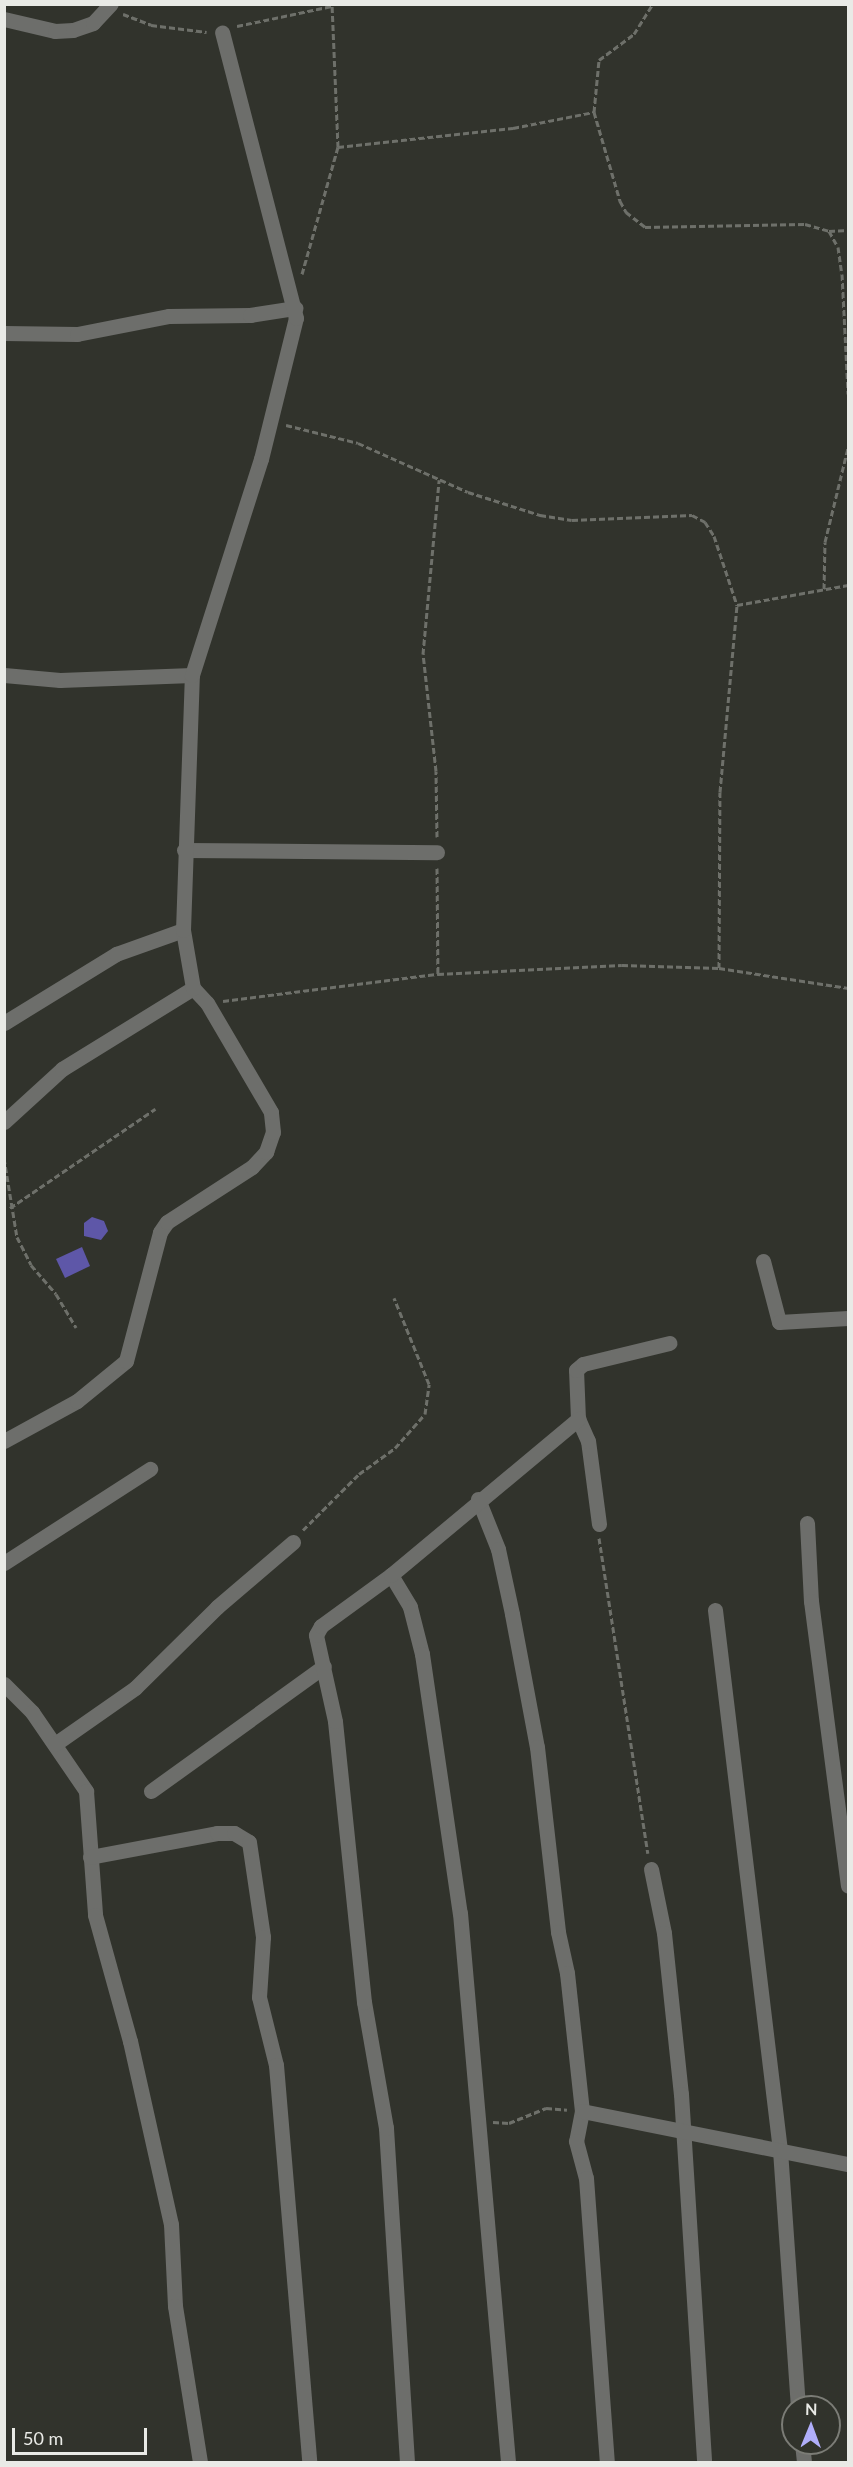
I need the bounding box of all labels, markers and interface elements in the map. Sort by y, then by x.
north arrow [781,2395,841,2455]
text: N [805,2399,818,2418]
scale bar [15,2416,150,2454]
text: 50 m [23,2427,63,2449]

